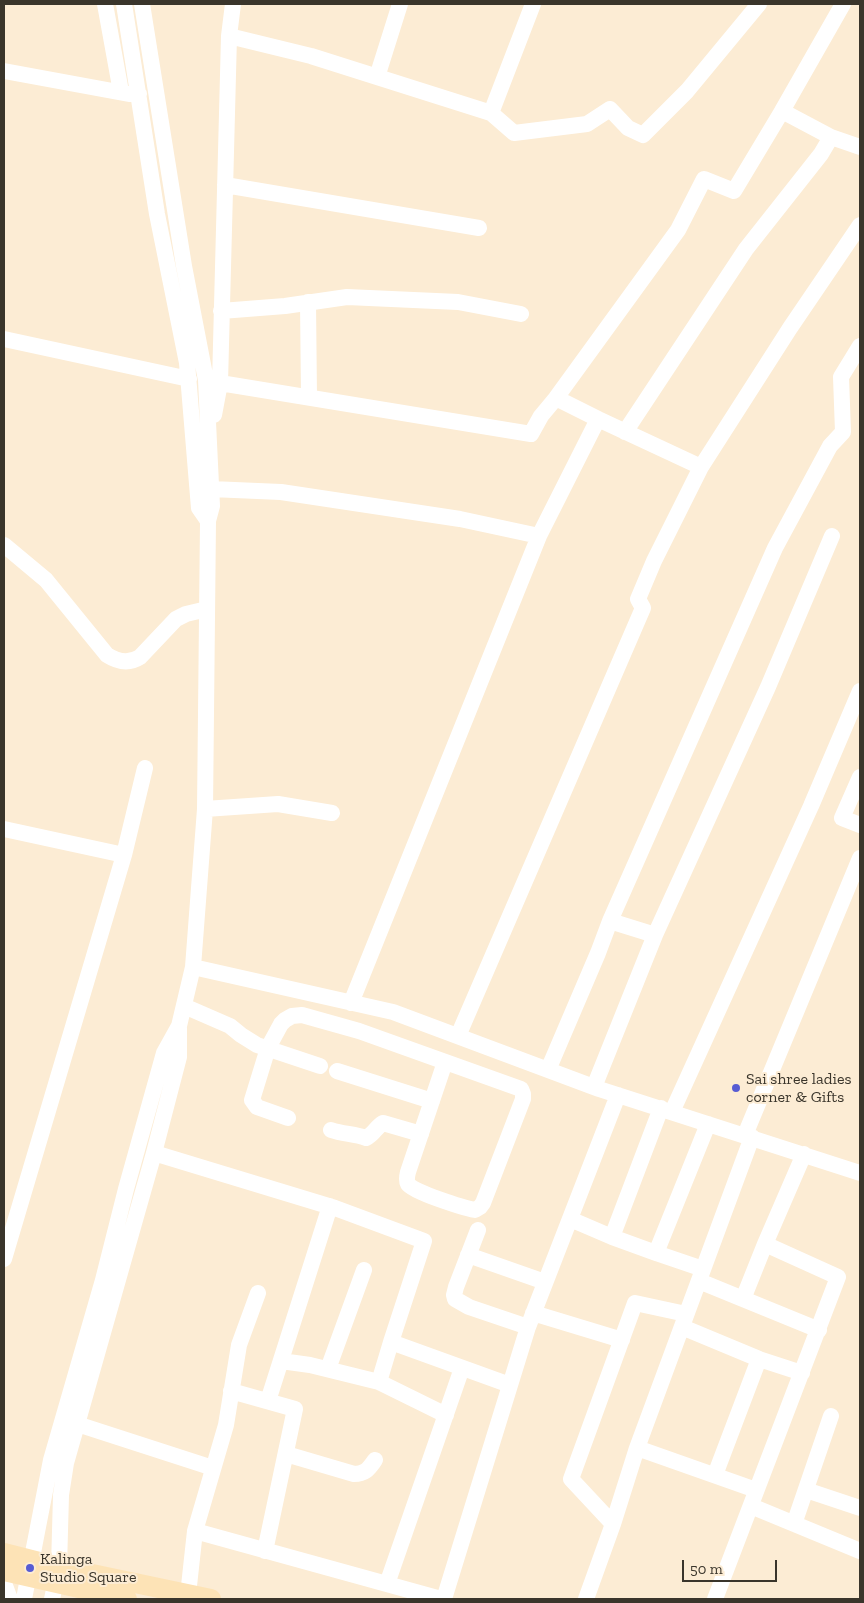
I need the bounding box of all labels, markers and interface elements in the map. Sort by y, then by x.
place label: Sai shree ladies corner & Gifts [746,1069,852,1107]
marker: Sai shree ladies corner & Gifts [730,1082,742,1094]
place label: Kalinga Studio Square [40,1549,137,1587]
scale bar [684,1550,779,1582]
text: 50 m [690,1560,723,1578]
marker: Kalinga Studio Square [24,1562,36,1574]

